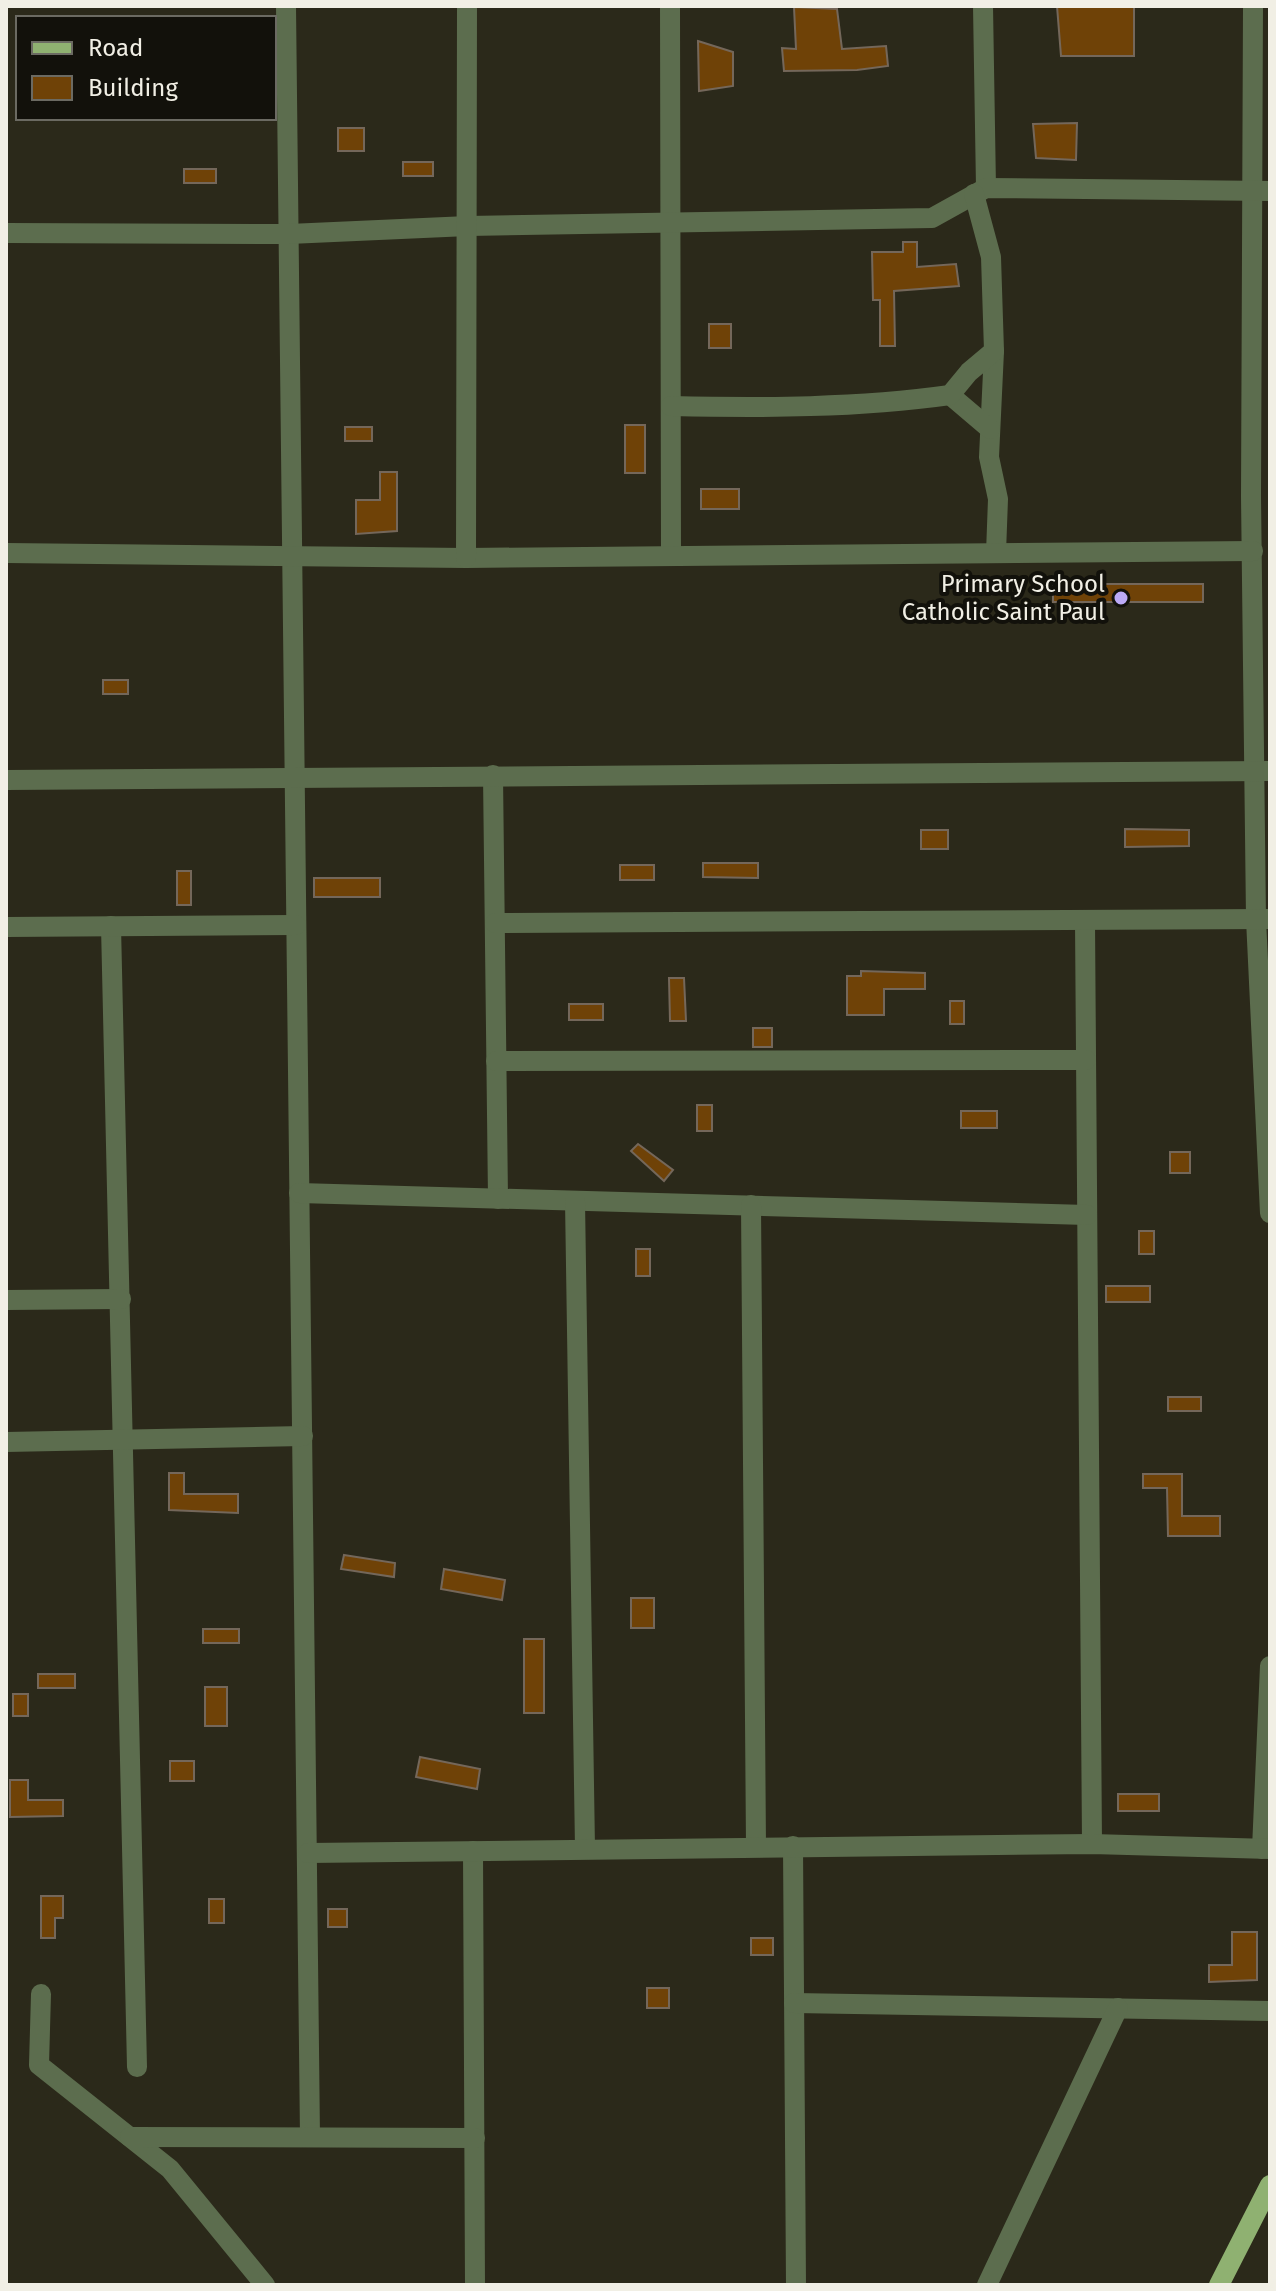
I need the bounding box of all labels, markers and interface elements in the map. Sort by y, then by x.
legend [16,16,276,120]
text: Road [88,34,143,62]
text: Building [88,74,178,102]
place label: Primary School Catholic Saint Paul [902,570,1105,626]
marker: Primary School Catholic Saint Paul [1112,589,1130,607]

